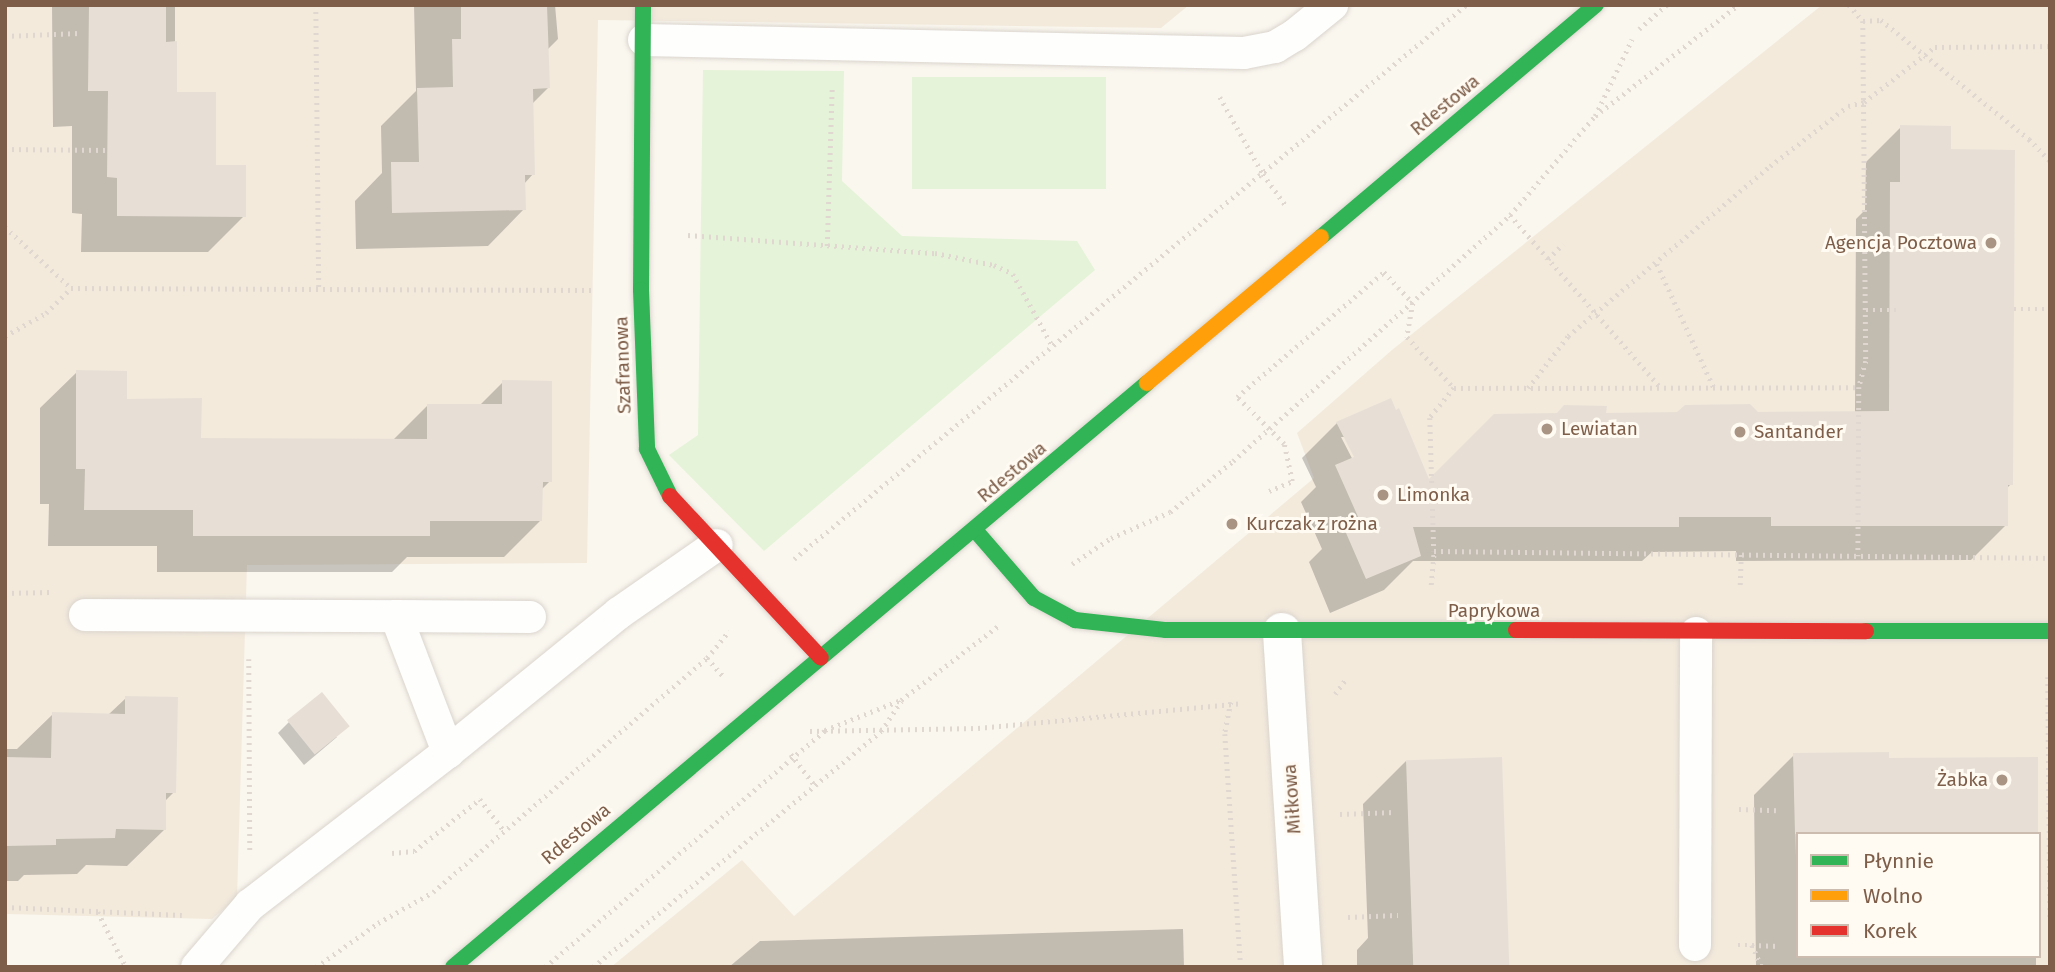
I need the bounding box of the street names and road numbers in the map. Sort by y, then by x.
street label: Rdestowa [1406,70,1484,140]
street label: Szafranowa [610,316,636,414]
street label: Rdestowa [973,437,1051,507]
street label: Paprykowa [1448,600,1540,622]
street label: Miłkowa [1278,763,1306,835]
street label: Rdestowa [537,799,615,869]

